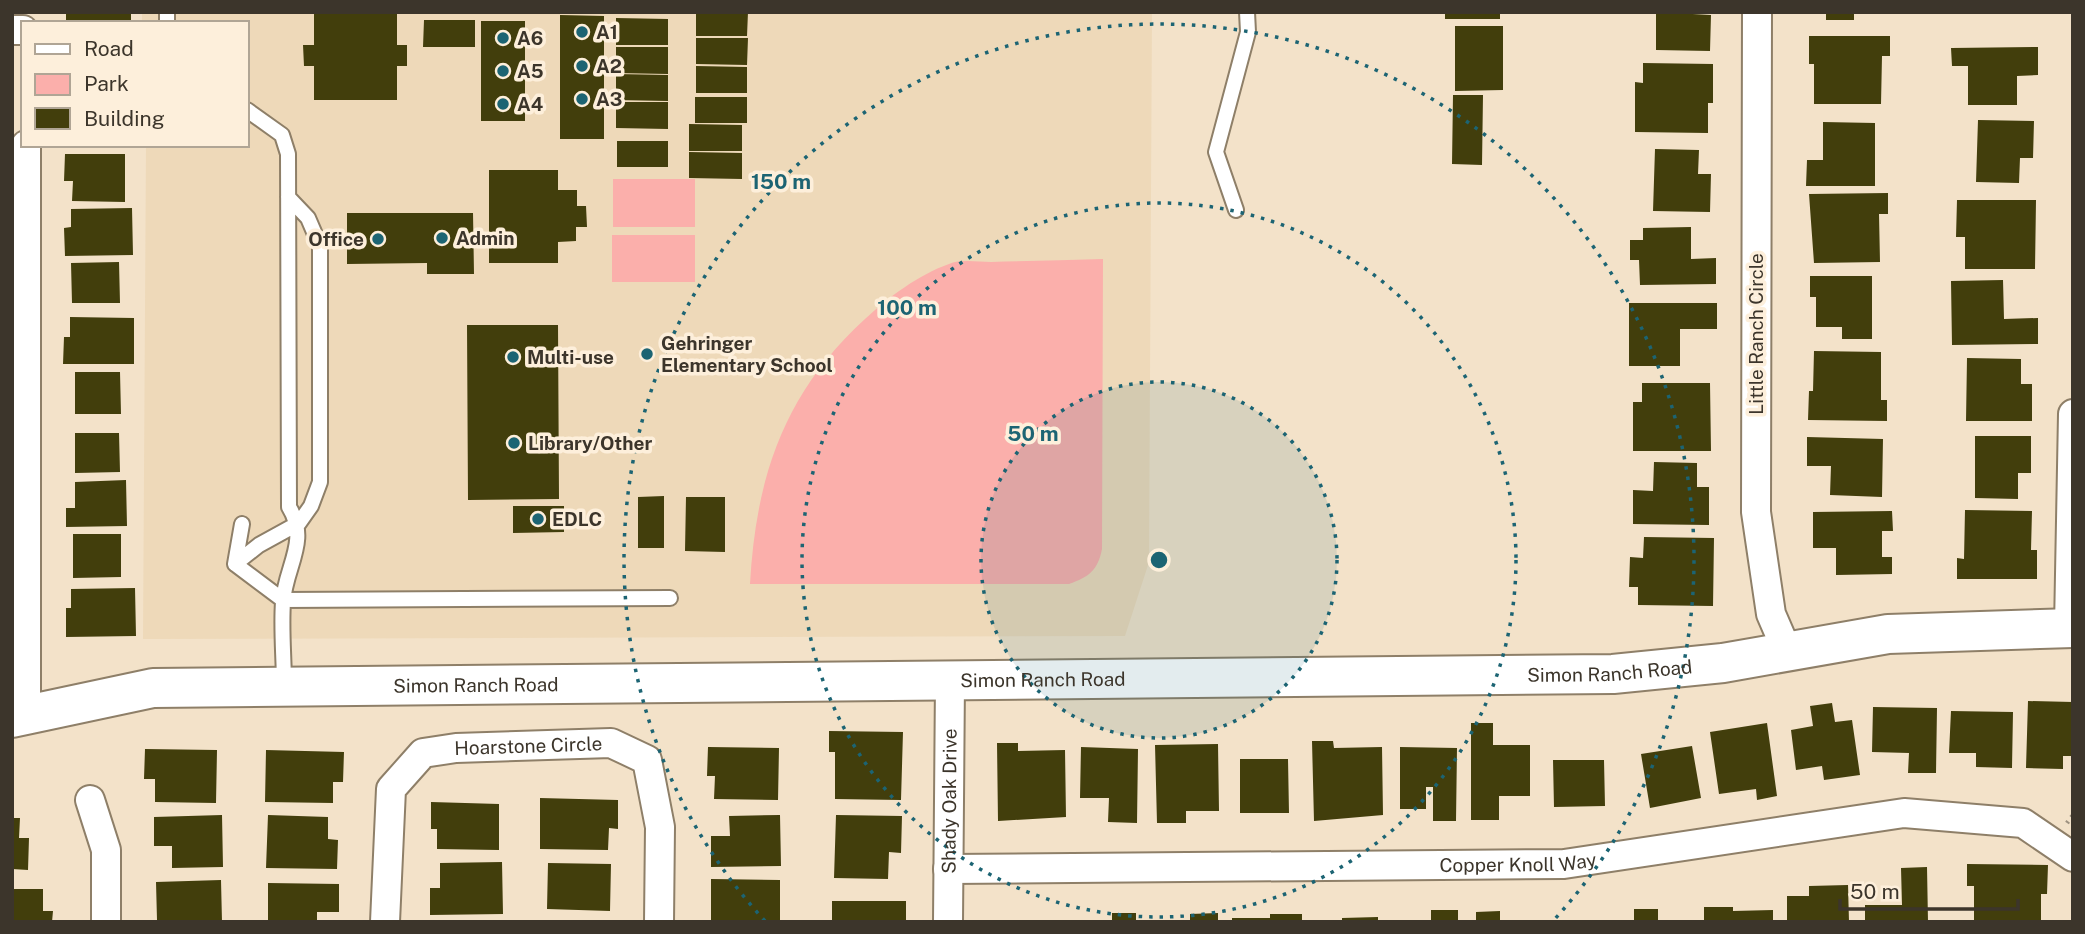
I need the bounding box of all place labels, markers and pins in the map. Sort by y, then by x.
place label: A1 [596,21,618,43]
marker: A1 [574,24,590,40]
place label: A6 [517,27,543,49]
marker: A6 [495,30,511,46]
place label: A2 [596,55,622,77]
marker: A2 [574,58,590,74]
place label: A5 [517,60,544,82]
marker: A5 [495,63,511,79]
place label: A3 [596,88,622,110]
marker: A3 [574,91,590,107]
place label: A4 [517,93,543,115]
marker: A4 [495,96,511,112]
place label: Admin [456,227,515,249]
place label: Office [308,228,364,250]
marker: Admin [434,230,450,246]
marker: Office [370,231,386,247]
place label: Gehringer Elementary School [661,332,833,376]
place label: Multi-use [527,346,614,368]
marker: Gehringer Elementary School [639,346,655,362]
marker: Multi-use [505,349,521,365]
place label: Library/Other [528,432,652,454]
marker: Library/Other [506,435,522,451]
place label: EDLC [552,508,602,530]
marker: EDLC [530,511,546,527]
centre of rings [1147,548,1171,572]

